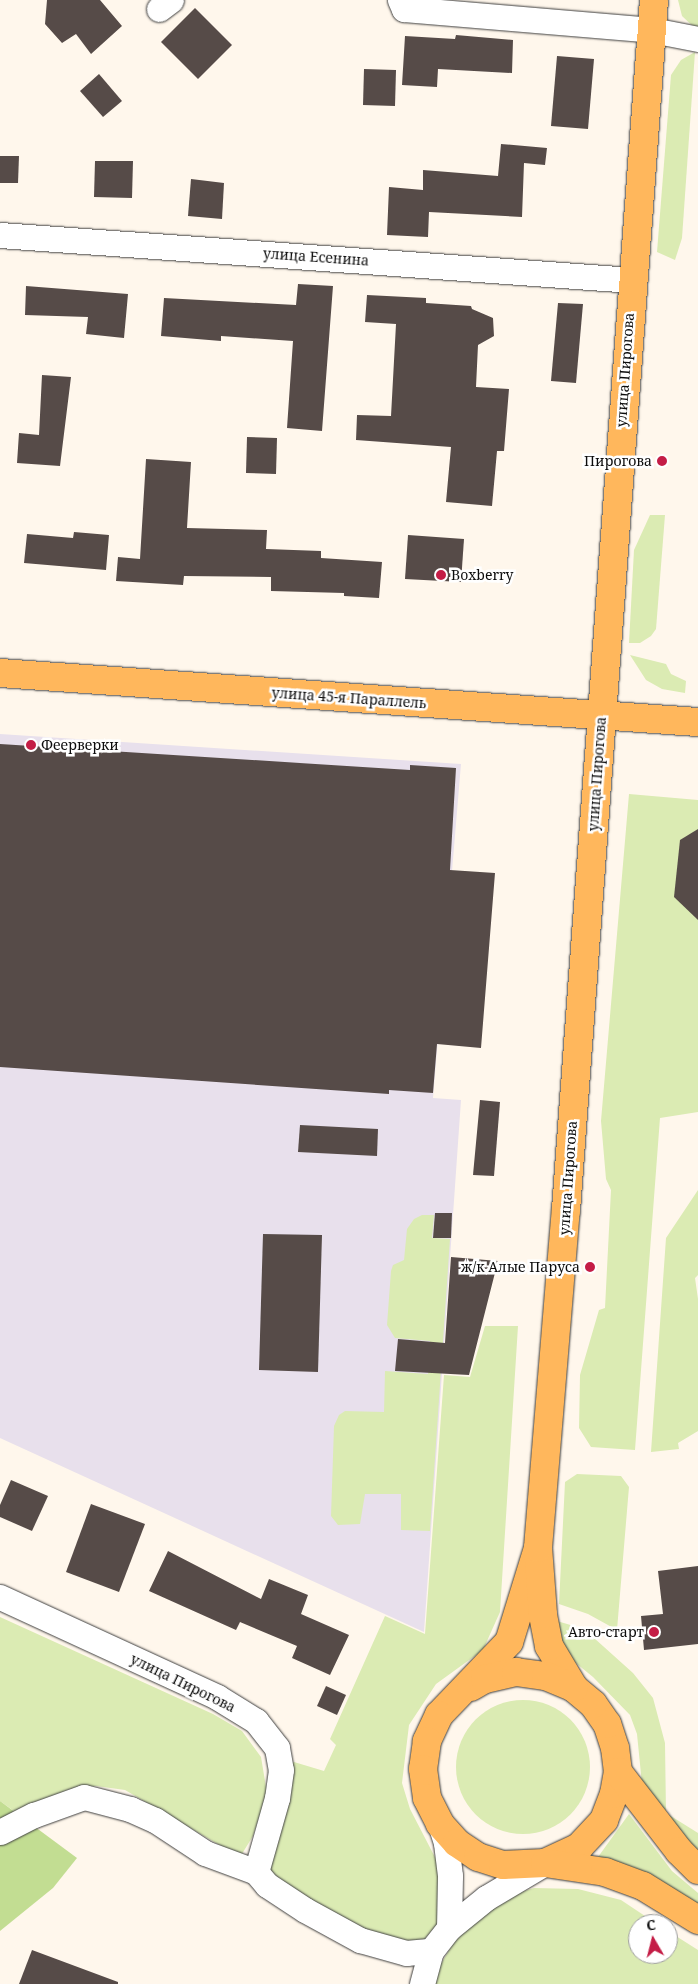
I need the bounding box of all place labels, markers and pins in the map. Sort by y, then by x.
place label: Пирогова [584,453,652,469]
marker: Пирогова [656,455,668,467]
place label: Boxberry [451,567,514,583]
marker: Boxberry [435,569,447,581]
place label: Феерверки [41,737,119,753]
marker: Феерверки [25,739,37,751]
place label: ж/к Алые Паруса [461,1259,580,1275]
marker: ж/к Алые Паруса [584,1261,596,1273]
place label: Авто-старт [568,1624,644,1640]
marker: Авто-старт [648,1626,660,1638]

